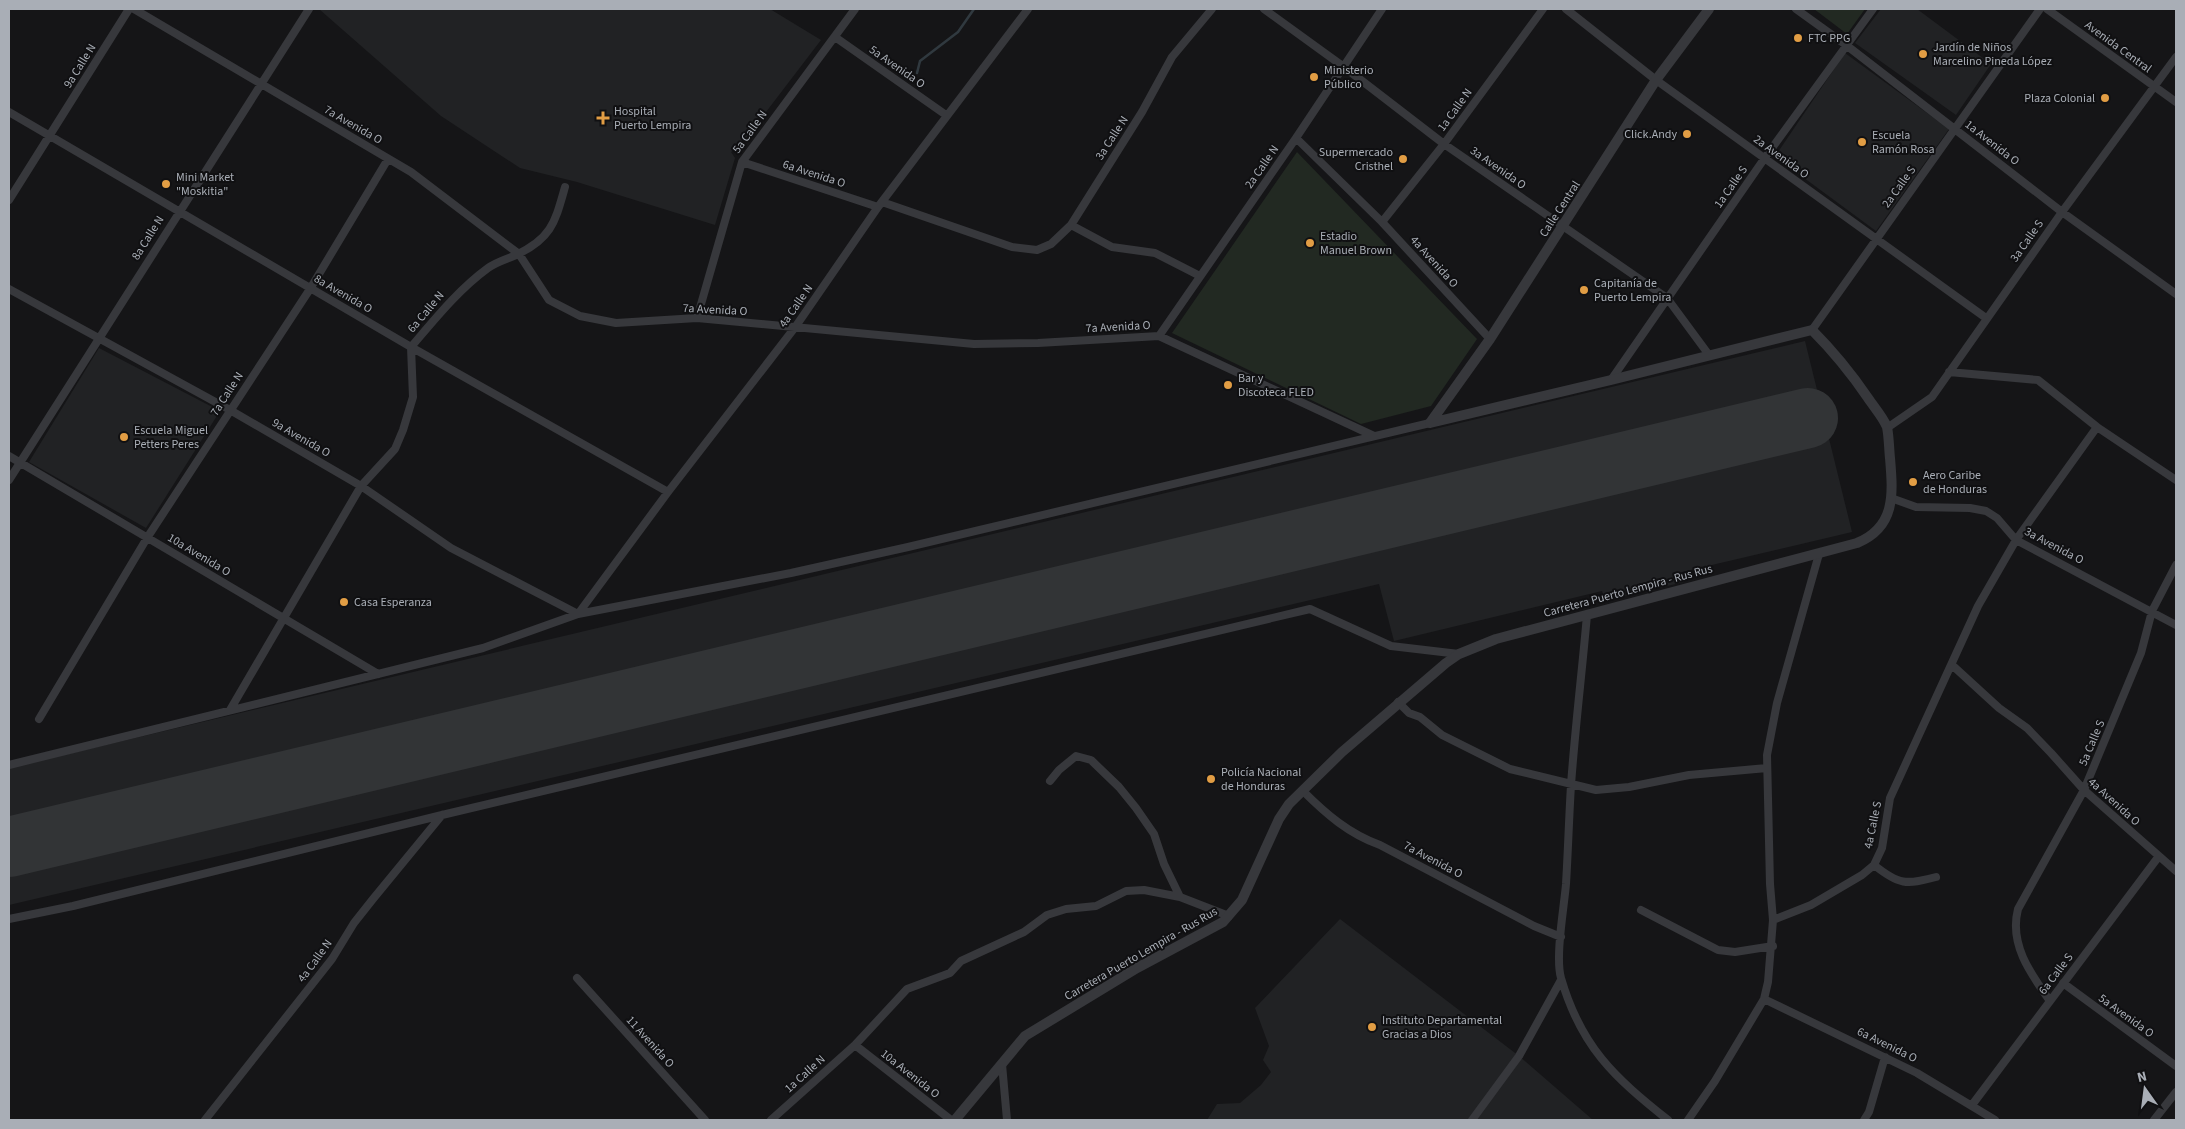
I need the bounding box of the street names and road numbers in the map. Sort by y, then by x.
street label: Avenida Central [2081,17,2155,77]
street label: 9a Calle N [60,40,100,92]
street label: 5a Avenida O [866,41,928,93]
street label: 1a Calle N [1434,85,1476,135]
street label: 7a Avenida O [321,101,385,149]
street label: 5a Calle N [729,107,771,157]
street label: 3a Calle N [1091,113,1133,163]
street label: 1a Avenida O [1961,116,2023,170]
street label: 2a Avenida O [1750,131,1812,183]
street label: 2a Calle N [1241,142,1283,192]
street label: 3a Avenida O [1467,142,1529,194]
street label: 6a Avenida O [780,156,848,192]
street label: 1a Calle S [1710,162,1752,212]
street label: 2a Calle S [1878,163,1920,211]
street label: Calle Central [1535,178,1585,240]
street label: 8a Calle N [128,212,168,264]
street label: 3a Calle S [2006,216,2048,266]
street label: 4a Avenida O [1406,232,1462,292]
street label: 8a Avenida O [311,270,375,318]
street label: 4a Calle N [775,281,817,331]
street label: 6a Calle N [404,288,448,336]
street label: 7a Avenida O [682,300,748,320]
street label: 7a Avenida O [1085,317,1151,337]
street label: 7a Calle N [206,369,248,419]
street label: 9a Avenida O [269,414,333,462]
street label: 3a Avenida O [2021,523,2087,569]
street label: 10a Avenida O [164,529,234,581]
street label: Carretera Puerto Lempira - Rus Rus [1542,560,1714,622]
street label: 5a Calle S [2075,717,2109,769]
street label: 4a Avenida O [2084,774,2144,830]
street label: 4a Calle S [1860,800,1886,850]
street label: 7a Avenida O [1400,837,1466,883]
street label: Carretera Puerto Lempira - Rus Rus [1061,903,1221,1005]
street label: 4a Calle N [294,936,336,986]
street label: 6a Calle S [2035,950,2077,998]
street label: 5a Avenida O [2095,990,2157,1042]
street label: 11 Avenida O [622,1012,678,1072]
street label: 6a Avenida O [1854,1023,1920,1067]
street label: 10a Avenida O [877,1045,943,1103]
street label: 1a Calle N [781,1051,829,1097]

